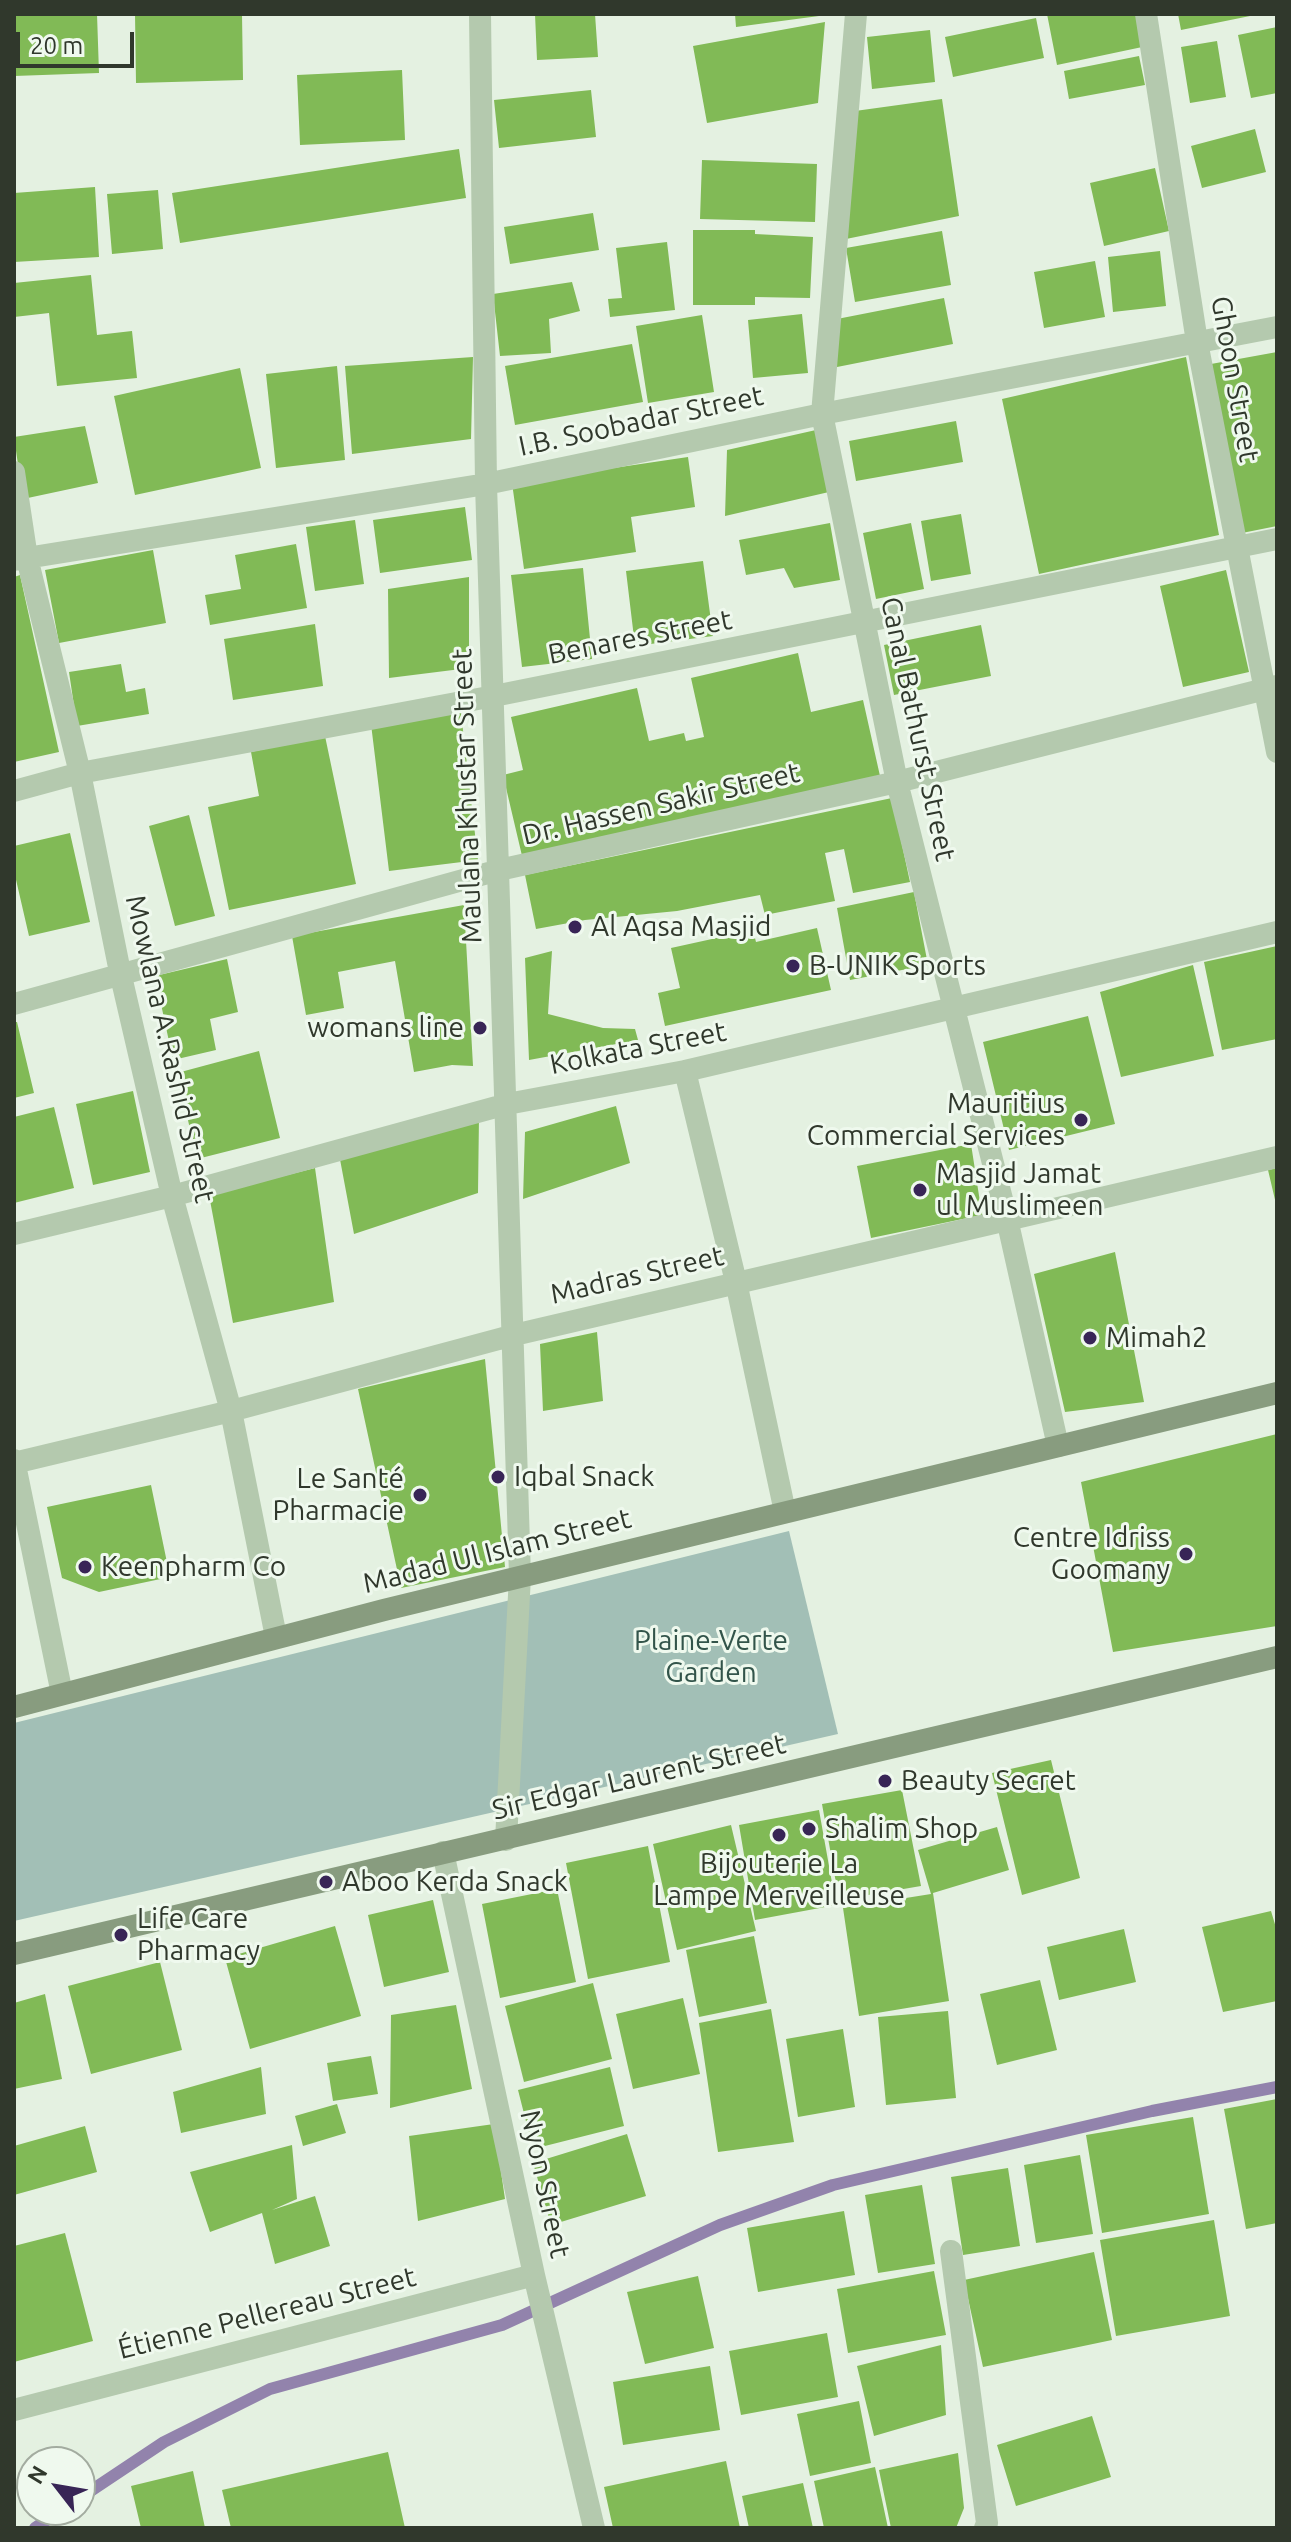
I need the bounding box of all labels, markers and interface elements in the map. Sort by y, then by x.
scale bar [20,16,138,66]
text: 20 m [30,32,83,59]
street label: Ghoon Street [1204,293,1266,465]
street label: I.B. Soobadar Street [516,379,766,463]
street label: Canal Bathurst Street [874,594,962,864]
street label: Benares Street [545,603,735,671]
street label: Maulana Khustar Street [445,648,489,944]
street label: Dr. Hassen Sakir Street [519,756,803,852]
street label: Mowlana A.Rashid Street [118,892,222,1206]
place label: Al Aqsa Masjid [591,910,771,944]
marker: Al Aqsa Masjid [566,918,584,936]
place label: B-UNIK Sports [809,949,986,983]
marker: B-UNIK Sports [784,957,802,975]
place label: womans line [307,1011,464,1045]
street label: Kolkata Street [547,1014,729,1082]
marker: womans line [471,1019,489,1037]
place label: Mauritius Commercial Services [807,1087,1065,1153]
marker: Mauritius Commercial Services [1072,1111,1090,1129]
place label: Masjid Jamat ul Muslimeen [936,1157,1103,1223]
marker: Masjid Jamat ul Muslimeen [911,1181,929,1199]
street label: Madras Street [547,1239,727,1311]
place label: Mimah2 [1106,1321,1207,1355]
marker: Mimah2 [1081,1329,1099,1347]
place label: Iqbal Snack [514,1460,654,1494]
place label: Le Santé Pharmacie [272,1462,404,1528]
marker: Iqbal Snack [489,1468,507,1486]
marker: Le Santé Pharmacie [411,1486,429,1504]
street label: Madad Ul Islam Street [360,1501,634,1601]
place label: Centre Idriss Goomany [1013,1521,1170,1587]
marker: Centre Idriss Goomany [1177,1545,1195,1563]
place label: Keenpharm Co [101,1550,286,1584]
marker: Keenpharm Co [76,1558,94,1576]
park label: Plaine-Verte Garden [634,1624,788,1690]
street label: Sir Edgar Laurent Street [489,1727,789,1827]
place label: Beauty Secret [901,1764,1076,1798]
marker: Beauty Secret [876,1772,894,1790]
place label: Shalim Shop [825,1812,978,1846]
marker: Shalim Shop [800,1820,818,1838]
marker: Bijouterie La Lampe Merveilleuse [770,1826,788,1844]
place label: Bijouterie La Lampe Merveilleuse [653,1847,905,1913]
place label: Aboo Kerda Snack [342,1865,568,1899]
marker: Aboo Kerda Snack [317,1873,335,1891]
place label: Life Care Pharmacy [137,1902,260,1968]
marker: Life Care Pharmacy [112,1926,130,1944]
street label: Nyon Street [513,2107,577,2261]
street label: Étienne Pellereau Street [115,2260,419,2366]
north arrow [16,2446,96,2526]
text: N [22,2461,52,2488]

